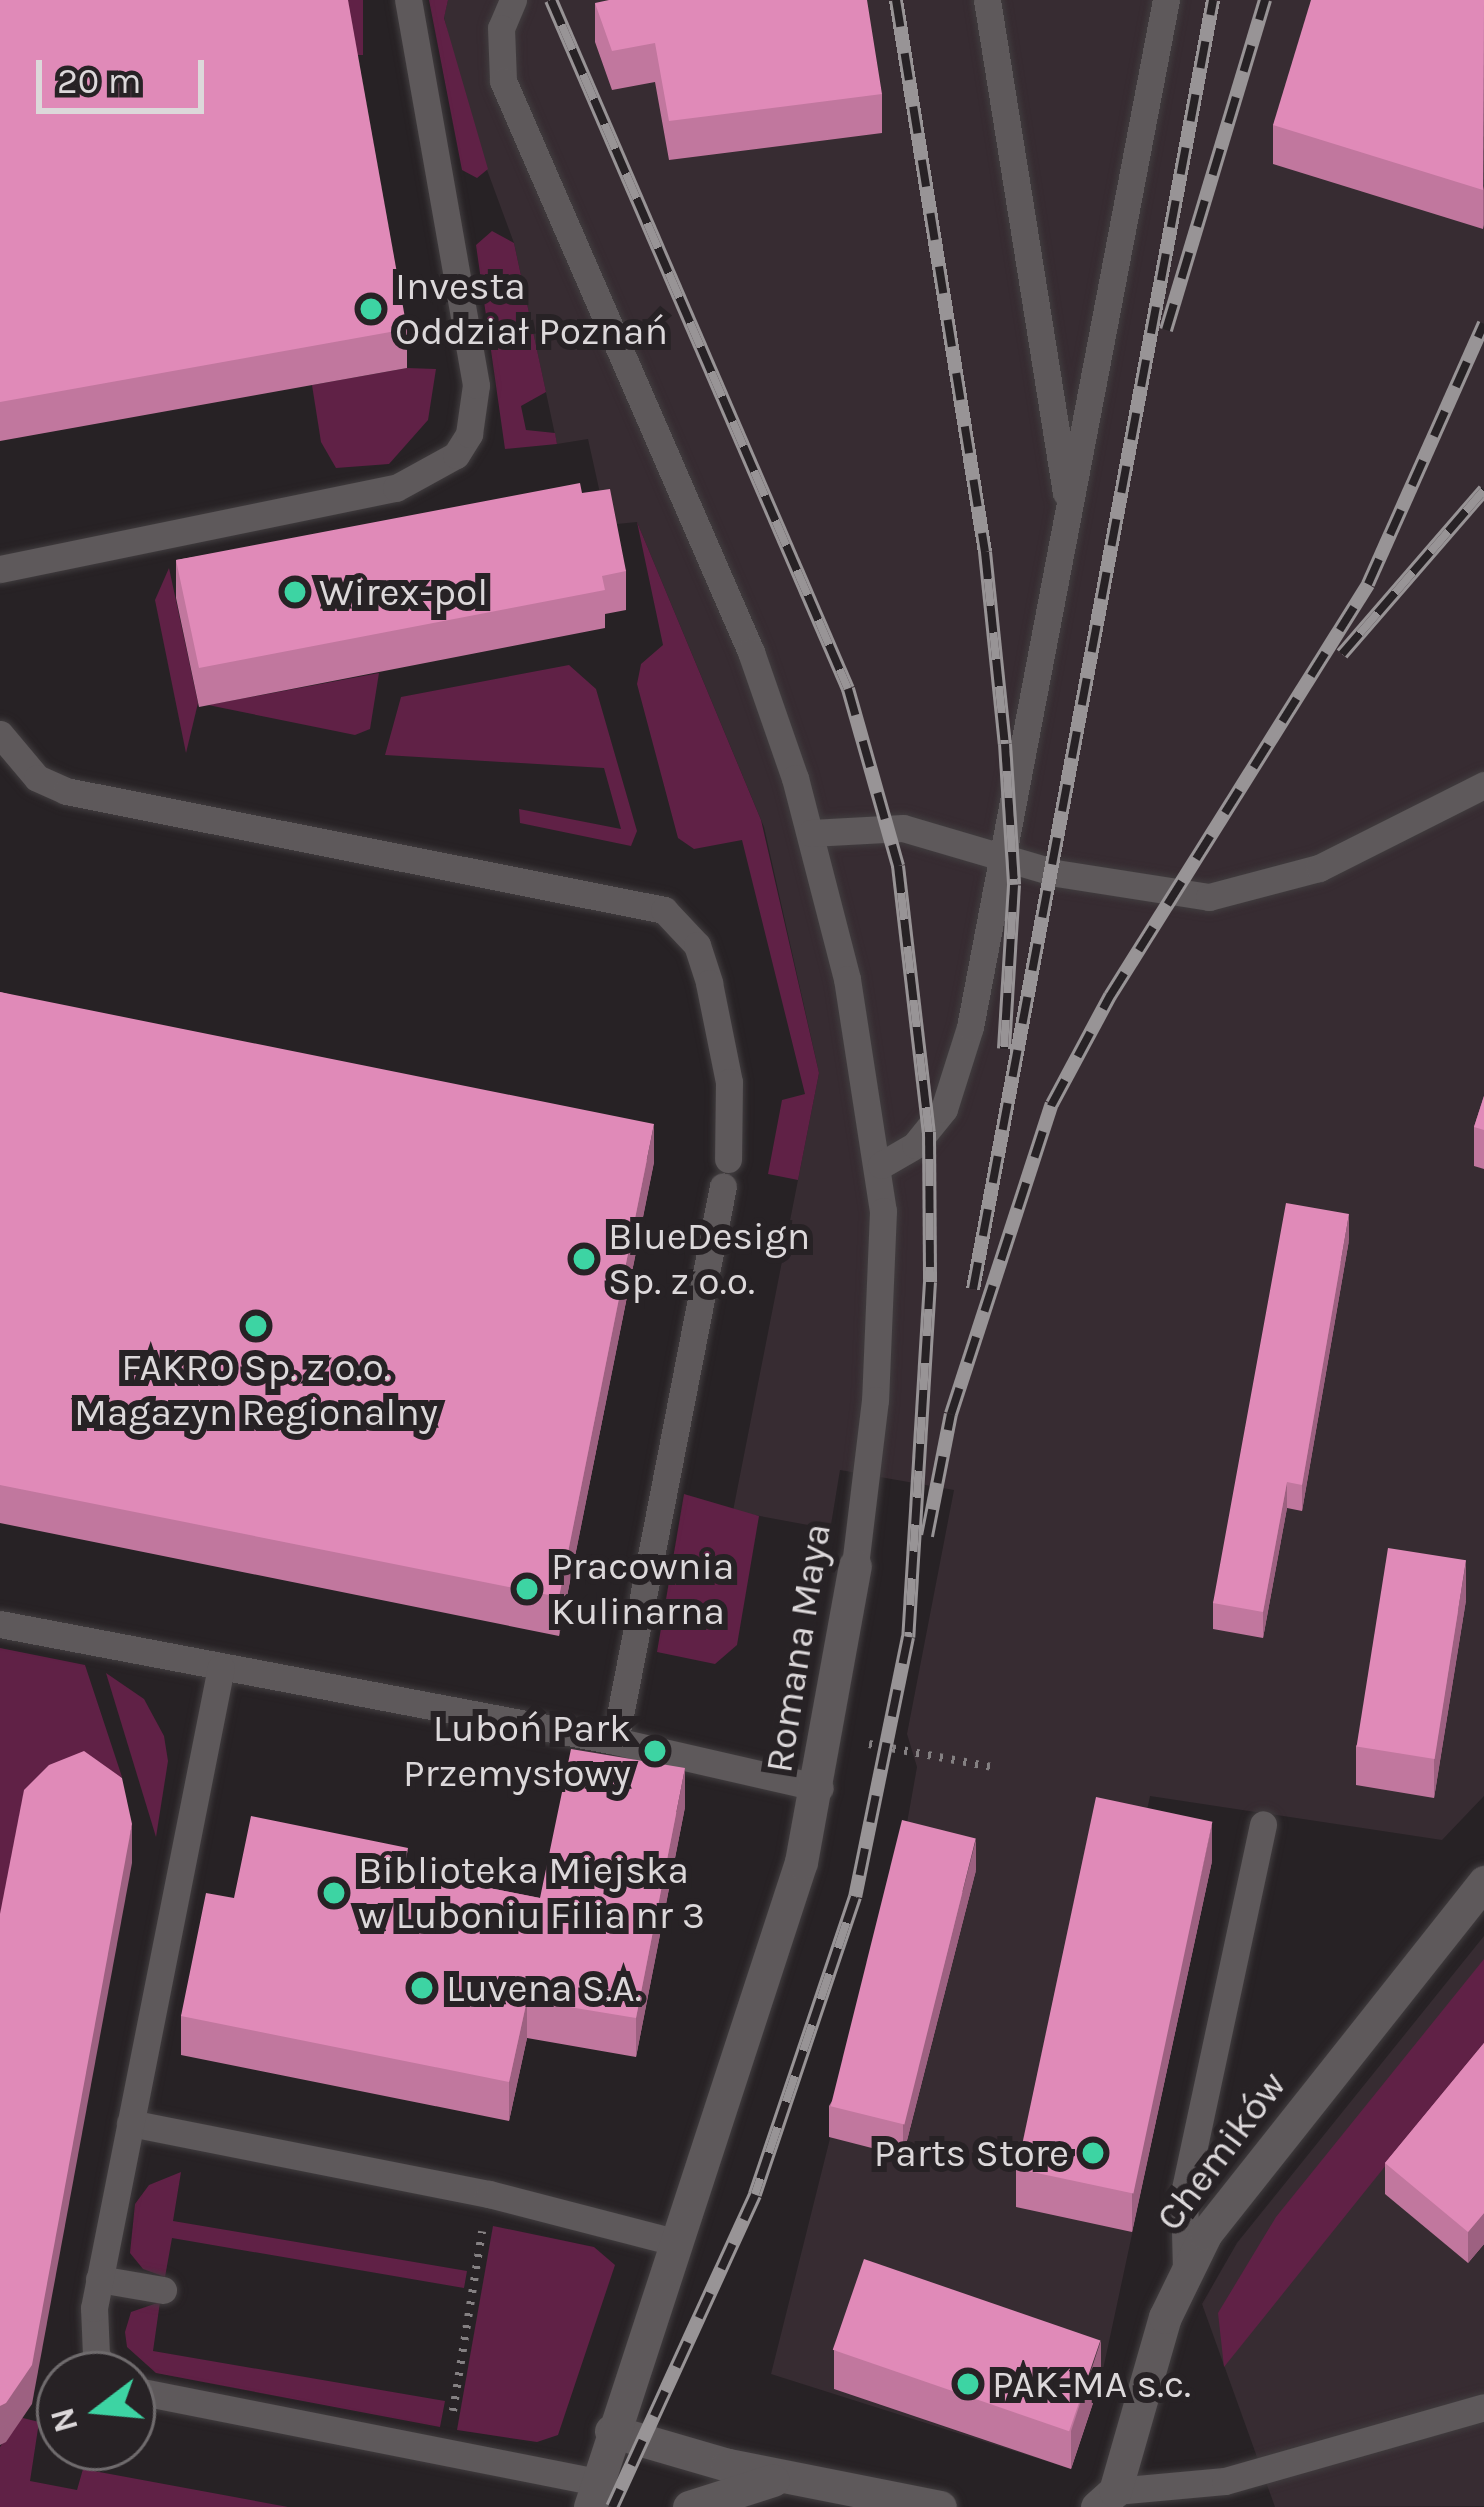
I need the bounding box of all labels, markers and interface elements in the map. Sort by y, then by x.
scale bar [42,36,210,110]
text: 20 m [57,60,141,102]
place label: Investa Oddział Poznań [395,264,668,355]
marker: Investa Oddział Poznań [358,296,384,322]
place label: Wirex-pol [319,569,488,615]
marker: Wirex-pol [282,579,308,605]
place label: BlueDesign Sp. z o.o. [608,1214,810,1305]
marker: BlueDesign Sp. z o.o. [571,1246,597,1272]
marker: FAKRO Sp. z o.o. Magazyn Regionalny [243,1313,269,1339]
place label: FAKRO Sp. z o.o. Magazyn Regionalny [74,1345,438,1436]
street label: Romana Maya [755,1520,841,1776]
place label: Pracownia Kulinarna [551,1544,734,1635]
marker: Pracownia Kulinarna [514,1576,540,1602]
place label: Luboń Park Przemysłowy [403,1706,631,1797]
marker: Luboń Park Przemysłowy [642,1738,668,1764]
place label: Biblioteka Miejska w Luboniu Filia nr 3 [358,1848,705,1939]
marker: Biblioteka Miejska w Luboniu Filia nr 3 [321,1880,347,1906]
place label: Luvena S.A. [446,1965,642,2011]
marker: Luvena S.A. [409,1975,435,2001]
street label: Chemików [1146,2062,1296,2240]
place label: Parts Store [874,2130,1069,2176]
marker: Parts Store [1080,2140,1106,2166]
north arrow [36,2351,156,2471]
place label: PAK-MA s.c. [992,2361,1191,2407]
marker: PAK-MA s.c. [955,2371,981,2397]
text: N [43,2403,86,2437]

